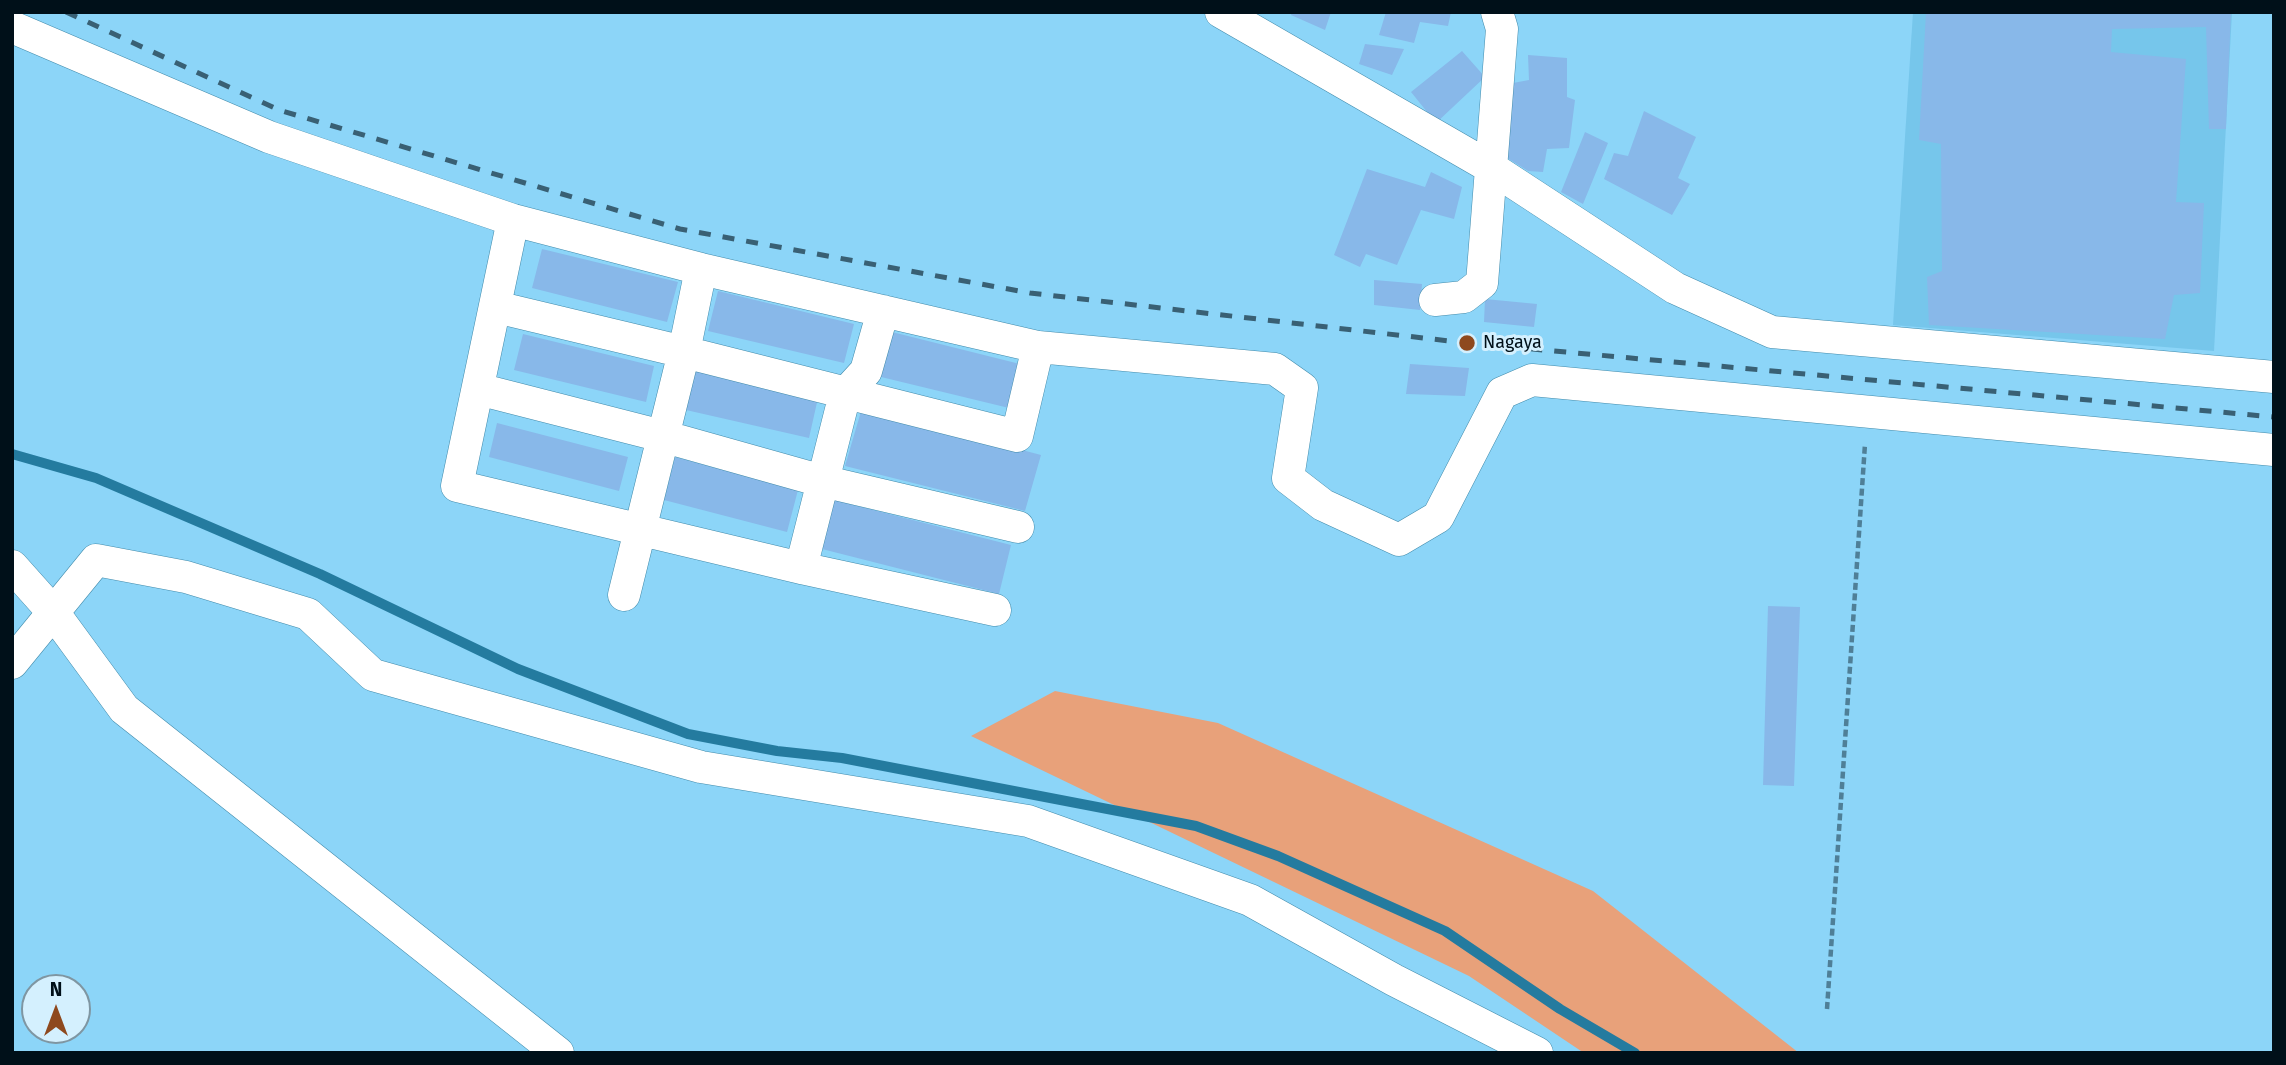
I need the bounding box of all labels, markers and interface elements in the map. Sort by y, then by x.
place label: Nagaya [1483,332,1542,354]
marker: Nagaya [1457,333,1477,353]
north arrow [21,974,91,1044]
text: N [50,978,62,1001]

